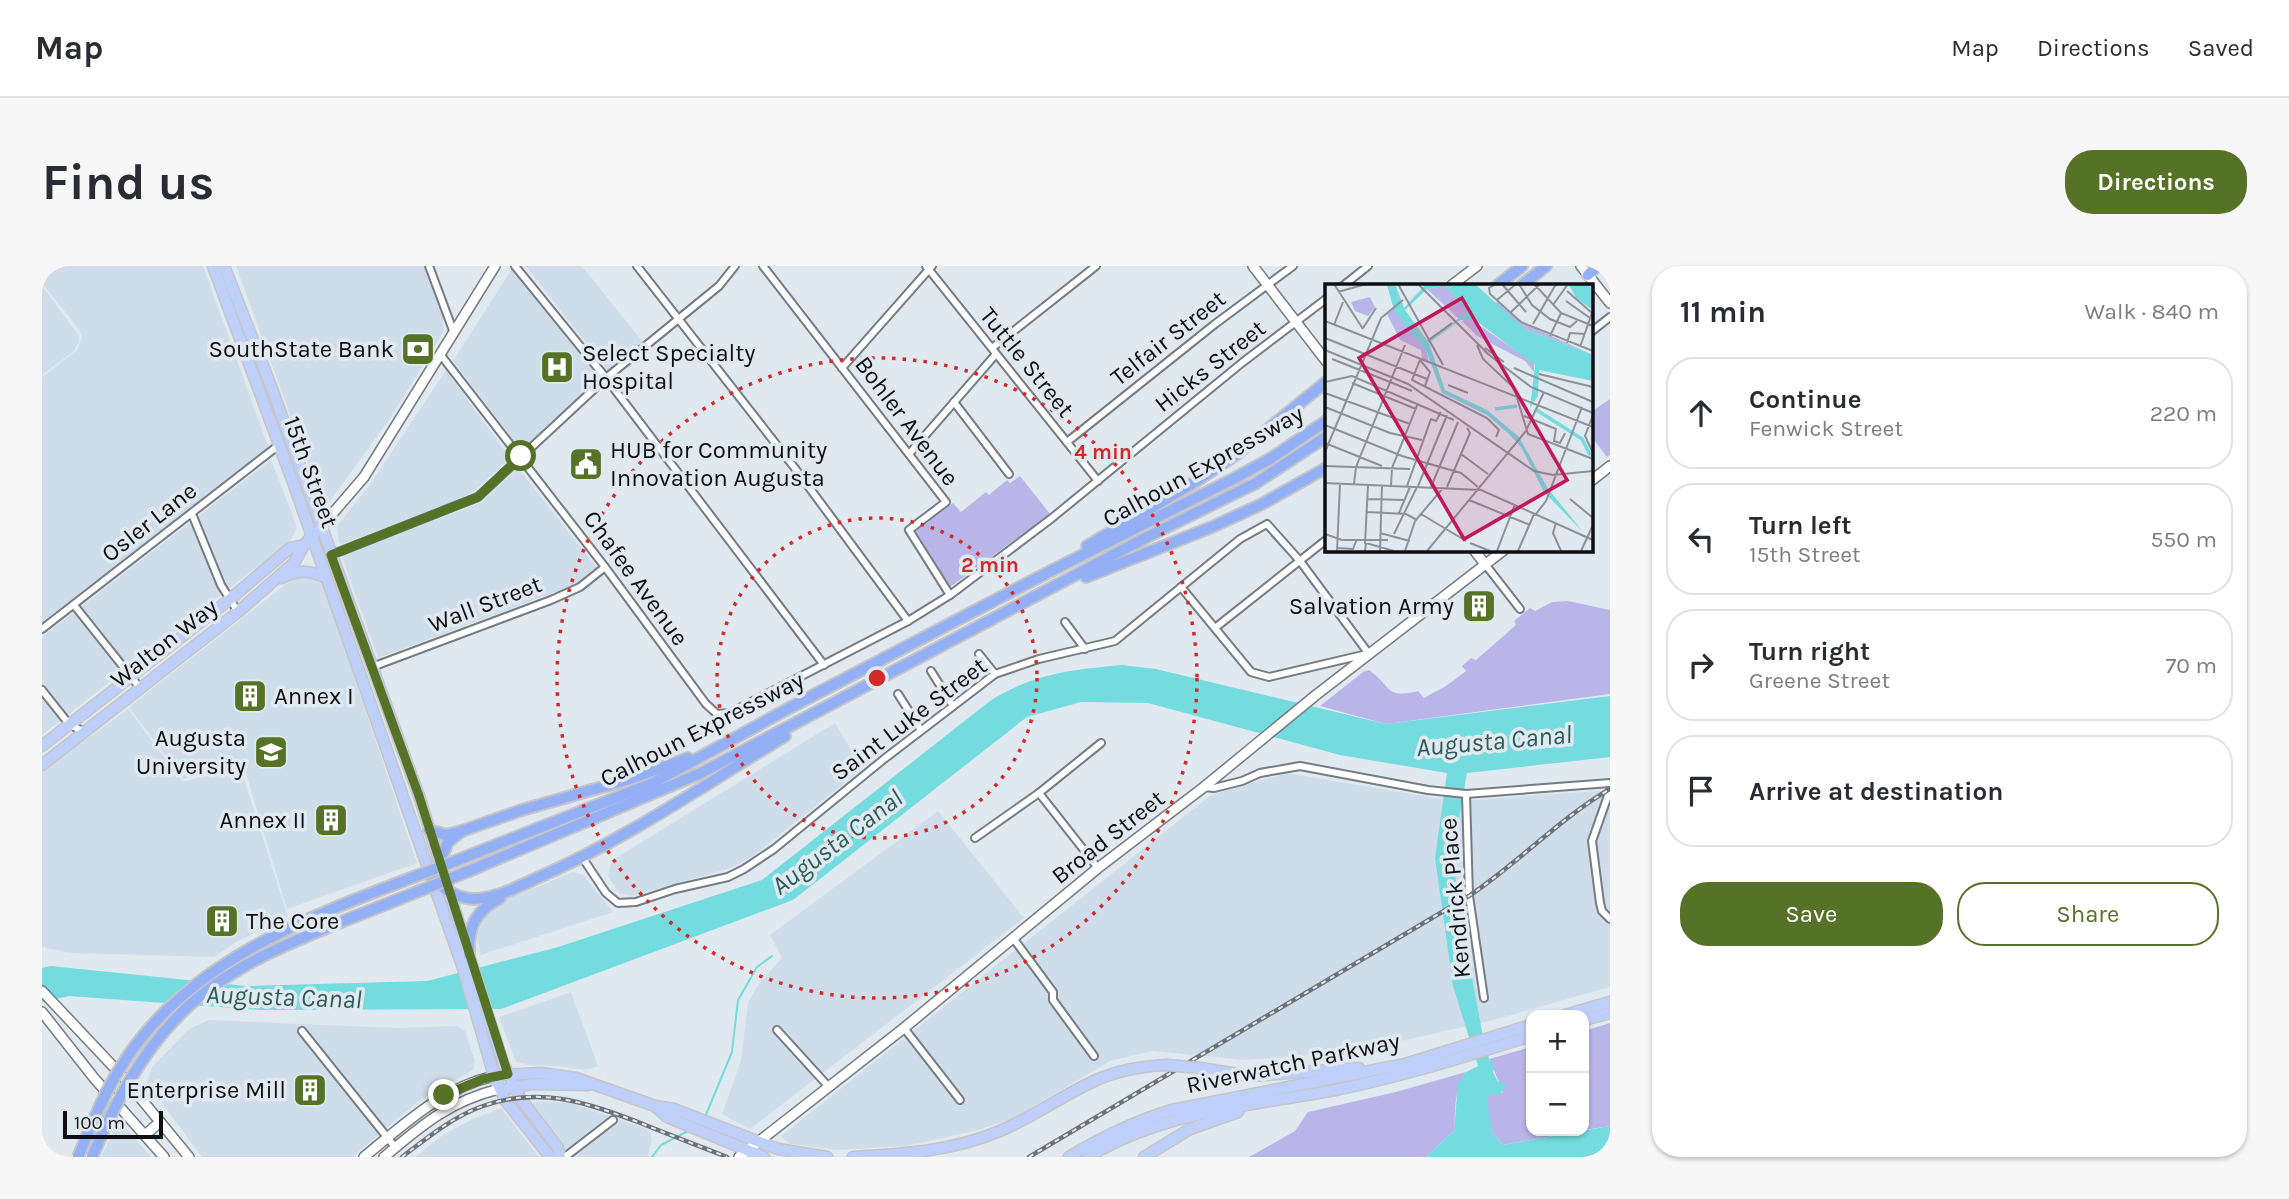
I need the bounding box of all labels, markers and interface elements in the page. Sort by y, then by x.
text: Map [35,29,103,67]
text: Map [1951,34,1999,62]
text: Directions [2037,34,2150,62]
text: Saved [2188,34,2254,62]
button: Directions [2065,150,2247,214]
text: Find us [42,154,214,211]
street label: Telfair Street [1105,284,1231,392]
inset map [1325,284,1592,551]
text: 11 min [1680,294,1766,330]
text: Walk · 840 m [2084,298,2219,325]
street label: Tuttle Street [974,301,1080,423]
street label: Hicks Street [1149,314,1271,418]
bank icon: SouthState Bank [399,330,437,368]
place label: SouthState Bank [208,335,394,363]
place label: Select Specialty Hospital [582,339,756,395]
hospital icon: Select Specialty Hospital [538,348,576,386]
street label: Bohler Avenue [849,351,965,491]
text: Continue [1749,384,1861,415]
icon: ahead [1682,394,1720,432]
street label: Calhoun Expressway [1098,399,1308,533]
text: 220 m [2150,400,2217,427]
street label: 15th Street [278,412,344,532]
text: Fenwick Street [1749,415,1903,442]
place label: HUB for Community Innovation Augusta [610,436,827,492]
route start [505,440,536,471]
text: 4 min [1074,440,1132,464]
public building icon: HUB for Community Innovation Augusta [567,445,605,483]
street label: Osler Lane [96,476,202,568]
street label: Chafee Avenue [578,505,694,651]
text: Turn left [1749,510,1851,541]
icon: left [1682,520,1720,558]
text: 550 m [2150,526,2217,553]
text: 15th Street [1749,541,1861,568]
text: 2 min [961,553,1019,577]
street label: Wall Street [424,570,546,638]
building icon: Salvation Army [1460,587,1498,625]
place label: Salvation Army [1289,592,1454,620]
street label: Walton Way [105,593,223,693]
text: Turn right [1749,636,1870,667]
icon: right [1682,646,1720,684]
street label: Saint Luke Street [826,651,992,787]
text: 70 m [2166,652,2217,679]
street label: Calhoun Expressway [596,666,808,792]
centre of rings [865,666,889,690]
text: Greene Street [1749,667,1890,694]
building icon: Annex I [231,677,269,715]
place label: Annex I [274,682,354,710]
water label: Augusta Canal [1415,719,1573,763]
place label: Augusta University [136,724,246,780]
school or university icon: Augusta University [252,733,290,771]
icon: arrive [1682,772,1720,810]
text: Arrive at destination [1749,776,2003,807]
water label: Augusta Canal [765,783,909,901]
street label: Broad Street [1046,784,1170,890]
building icon: Annex II [312,801,350,839]
place label: Annex II [220,806,306,834]
street label: Kendrick Place [1434,817,1476,979]
button: Save [1680,882,1943,946]
button: Share [1957,882,2219,946]
building icon: The Core [203,902,241,940]
place label: The Core [246,907,339,935]
water label: Augusta Canal [206,979,362,1015]
map controls [1526,1010,1589,1136]
button: + [1526,1010,1589,1073]
street label: Riverwatch Parkway [1184,1027,1402,1099]
building icon: Enterprise Mill [291,1071,329,1109]
button: − [1526,1073,1589,1136]
place label: Enterprise Mill [127,1076,286,1104]
route end [428,1079,459,1110]
scale bar [63,1108,163,1140]
text: 100 m [74,1112,125,1134]

